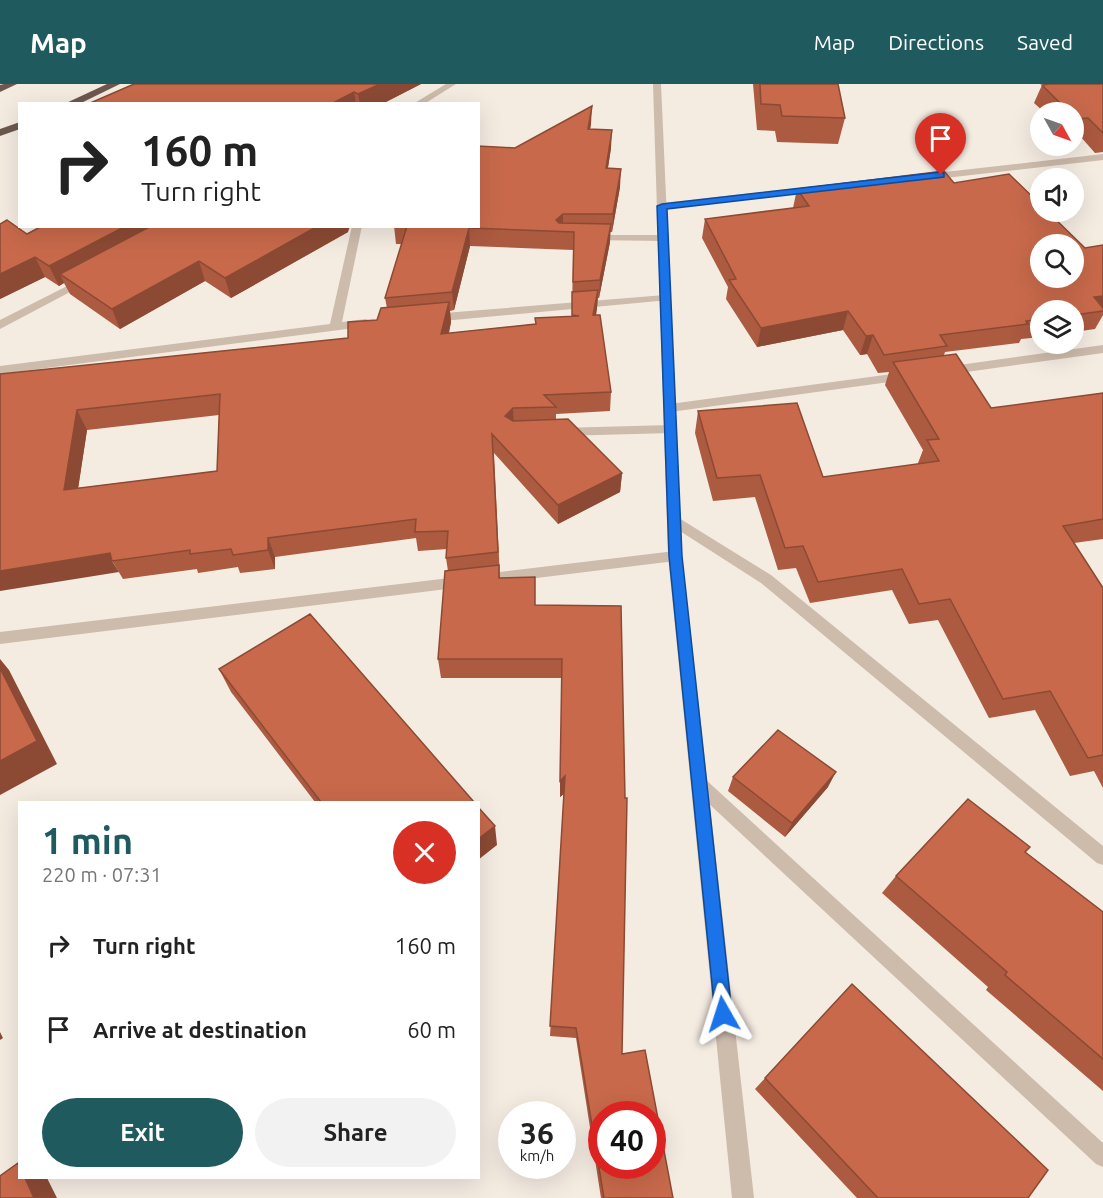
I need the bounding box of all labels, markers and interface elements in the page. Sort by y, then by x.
text: Map [30,27,87,58]
text: Map [814,30,855,54]
text: Directions [888,30,984,54]
text: Saved [1017,30,1073,54]
north arrow [1030,102,1084,156]
map controls [1030,102,1084,354]
pin [915,113,966,175]
icon: arrive [924,122,957,155]
icon: right [42,126,120,204]
text: 160 m [141,127,258,174]
button: sound [1030,168,1084,222]
text: Turn right [141,176,261,206]
button: search [1030,234,1084,288]
button: layers [1030,300,1084,354]
text: 1 min [42,820,133,861]
button: close [393,821,456,884]
text: 220 m · 07:31 [42,863,162,886]
icon: right [42,929,75,962]
text: Turn right [93,933,195,958]
text: 160 m [395,933,456,958]
position arrow [691,982,755,1046]
icon: arrive [42,1013,75,1046]
text: Arrive at destination [93,1017,307,1042]
text: 60 m [407,1017,456,1042]
button: Exit [42,1098,243,1167]
button: Share [255,1098,456,1167]
speed limit sign: 40 [588,1101,666,1179]
text: 36 [520,1116,554,1150]
text: km/h [520,1147,554,1164]

